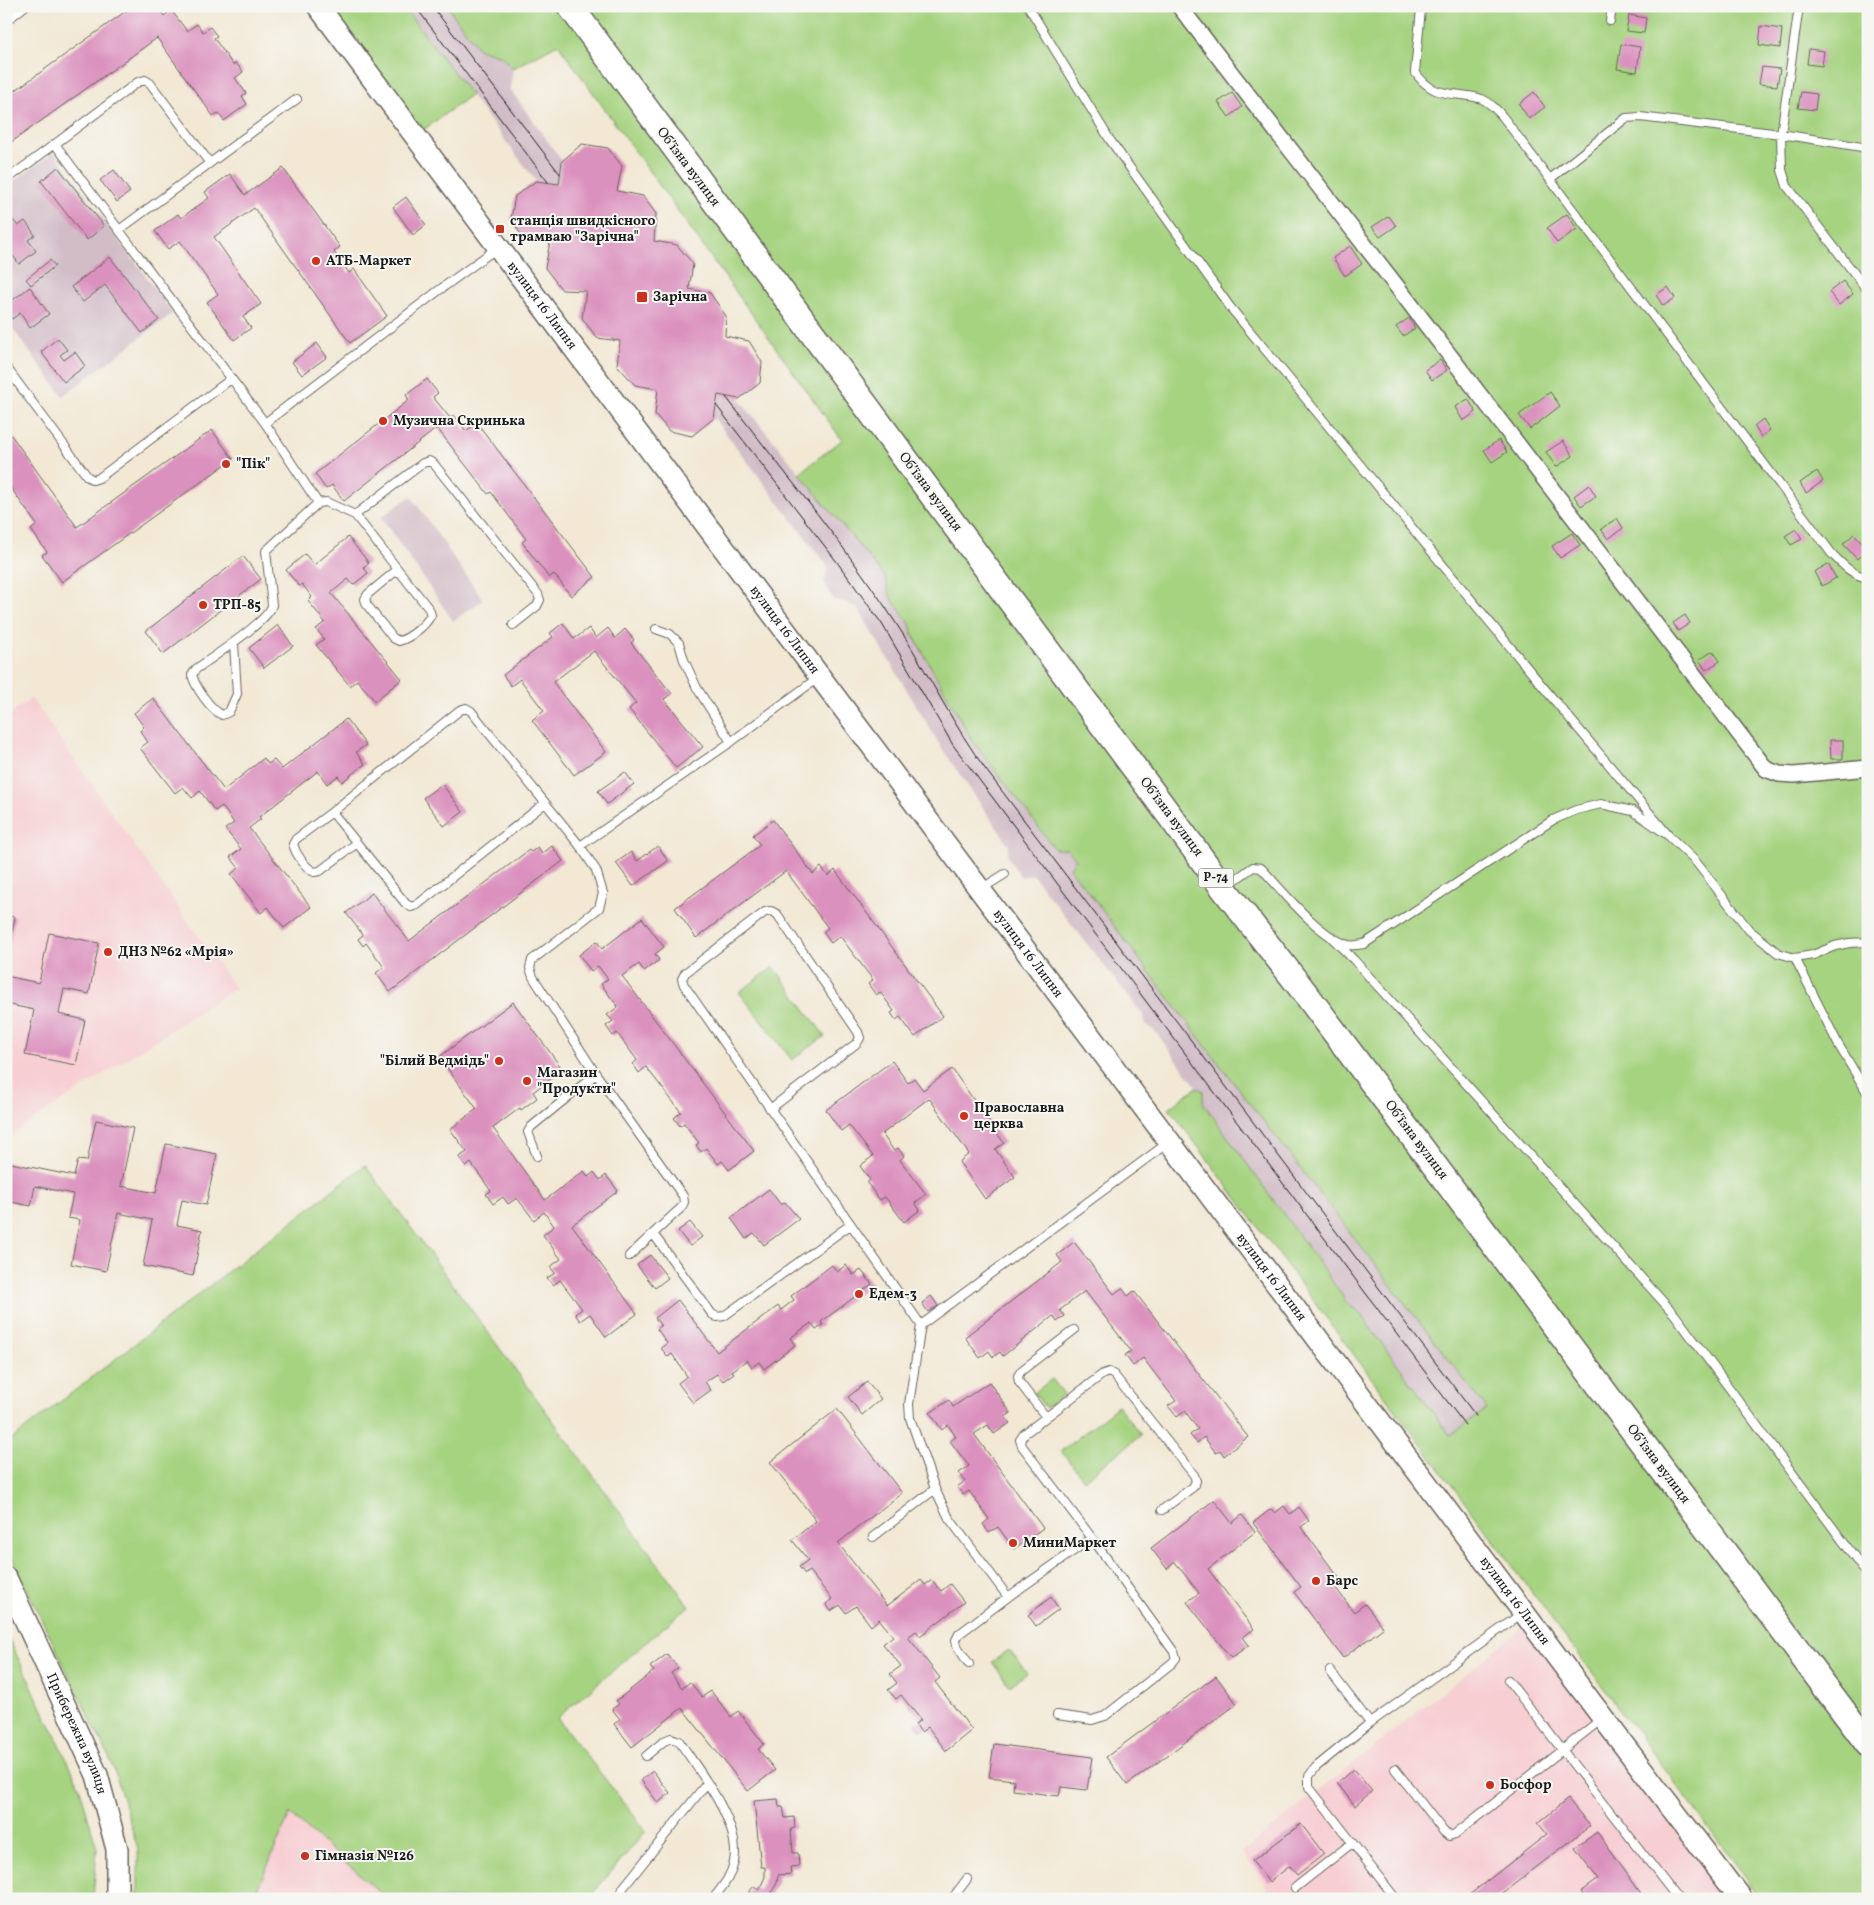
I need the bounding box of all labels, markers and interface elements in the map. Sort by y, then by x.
street label: Обʼїзна вулиця [652,123,724,211]
place label: станція швидкісного трамваю "Зарічна" [510,212,656,247]
marker: станція швидкісного трамваю "Зарічна" [494,223,506,235]
place label: АТБ-Маркет [326,252,412,271]
marker: АТБ-Маркет [310,255,322,267]
street label: вулиця 16 Липня [503,257,581,354]
place label: Зарічна [653,288,708,307]
marker: Зарічна [635,290,649,304]
place label: Музична Скринька [393,412,526,431]
marker: Музична Скринька [377,415,389,427]
street label: Обʼїзна вулиця [894,448,966,536]
place label: "Пік" [236,455,270,474]
marker: "Пік" [220,458,232,470]
street label: вулиця 16 Липня [745,582,824,678]
place label: ТРП-85 [213,596,261,615]
marker: ТРП-85 [197,599,209,611]
street label: Обʼїзна вулиця [1135,773,1207,861]
road number: Р-74 [1198,868,1234,888]
street label: вулиця 16 Липня [989,905,1067,1002]
place label: ДНЗ №62 «Мрія» [118,943,234,962]
marker: ДНЗ №62 «Мрія» [102,946,114,958]
place label: "Білий Ведмідь" [380,1052,489,1071]
marker: "Білий Ведмідь" [493,1055,505,1067]
place label: Магазин "Продукти" [537,1064,616,1099]
marker: Магазин "Продукти" [521,1075,533,1087]
street label: Обʼїзна вулиця [1380,1096,1452,1184]
place label: Православна церква [974,1099,1065,1134]
marker: Православна церква [958,1110,970,1122]
street label: вулиця 16 Липня [1232,1229,1311,1325]
place label: Едем-3 [869,1285,917,1304]
marker: Едем-3 [853,1288,865,1300]
street label: Обʼїзна вулиця [1622,1420,1694,1508]
place label: МиниМаркет [1023,1534,1117,1553]
marker: МиниМаркет [1007,1537,1019,1549]
street label: вулиця 16 Липня [1475,1553,1554,1649]
place label: Барс [1326,1572,1359,1591]
marker: Барс [1310,1575,1322,1587]
street label: Прибережна вулиця [42,1670,111,1796]
place label: Босфор [1500,1776,1552,1795]
marker: Босфор [1484,1779,1496,1791]
place label: Гімназія №126 [315,1847,414,1866]
marker: Гімназія №126 [299,1850,311,1862]

